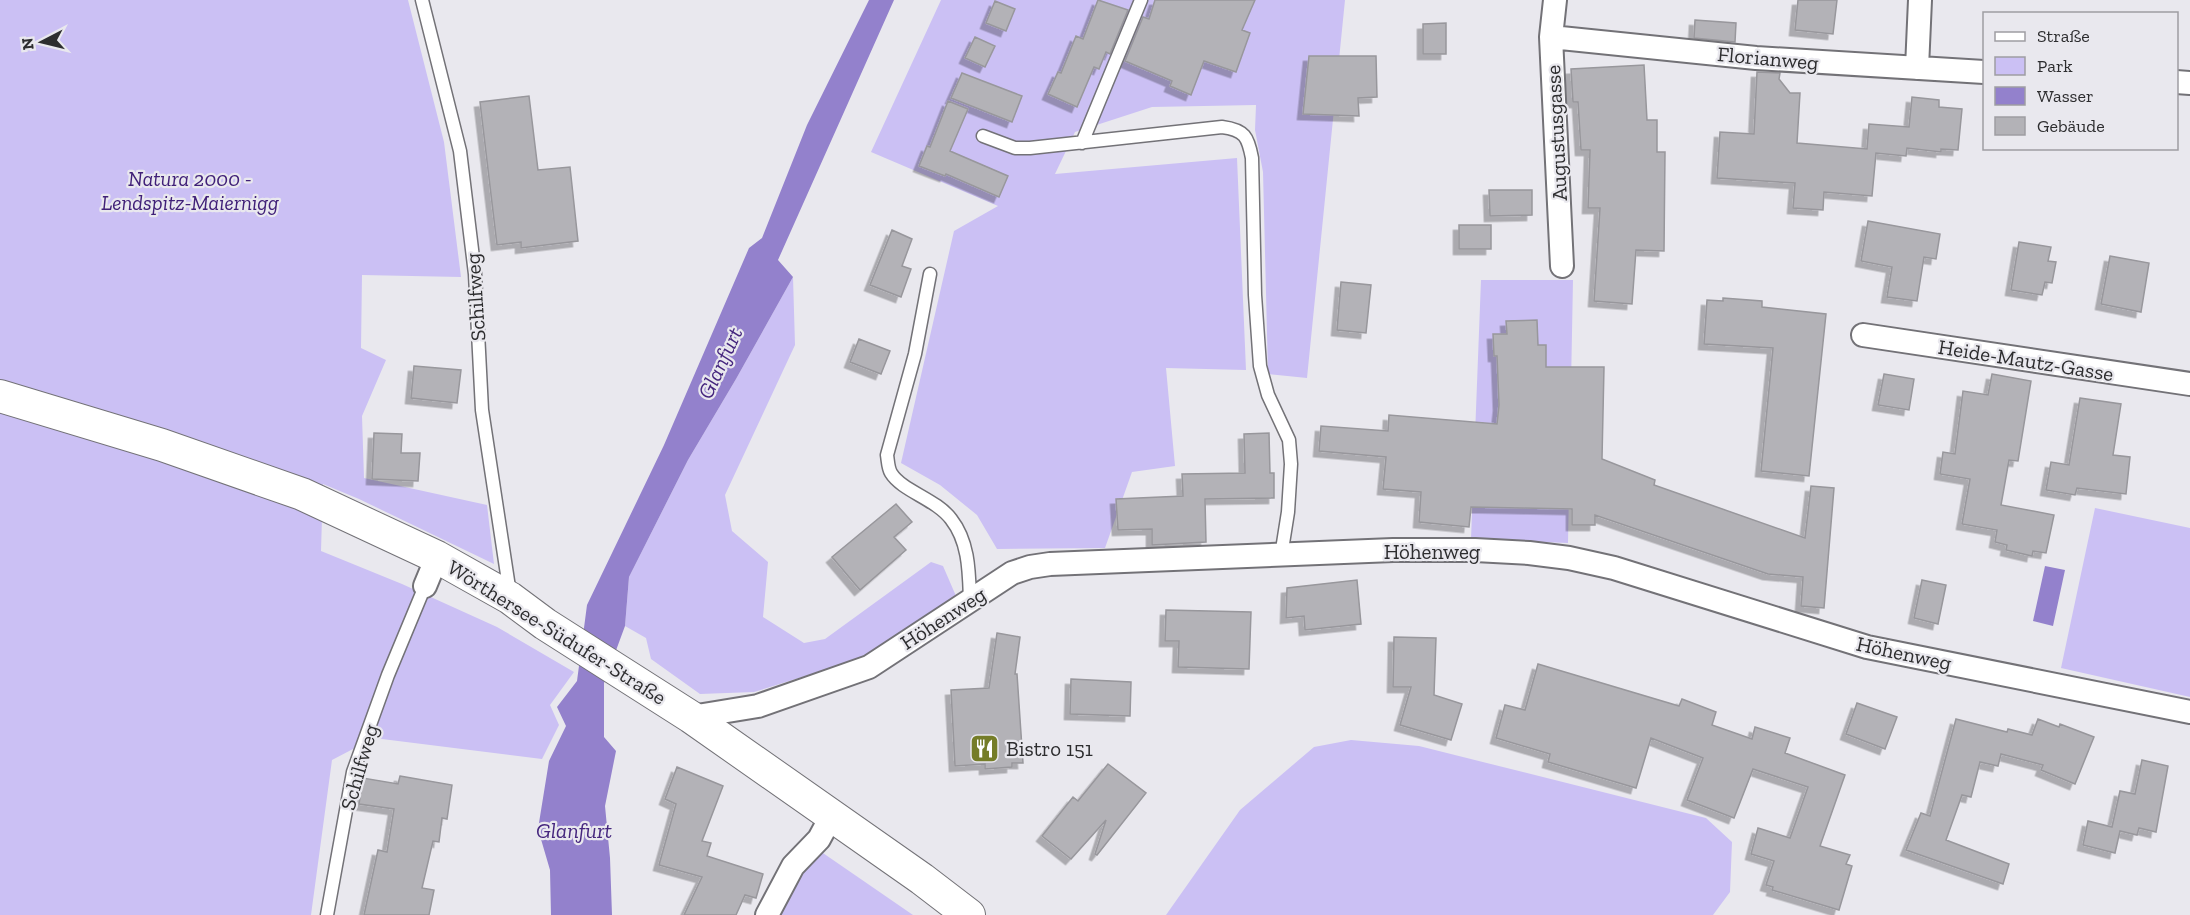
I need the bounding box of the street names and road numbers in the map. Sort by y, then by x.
street label: Florianweg [1716,41,1820,75]
street label: Augustusgasse [1540,64,1572,202]
street label: Schilfweg [459,252,491,342]
street label: Heide-Mautz-Gasse [1937,334,2116,386]
street label: Höhenweg [1384,539,1481,564]
street label: Wörthersee-Südufer-Straße [443,554,671,710]
street label: Höhenweg [896,581,991,655]
street label: Höhenweg [1854,631,1954,675]
street label: Schilfweg [335,721,383,813]

